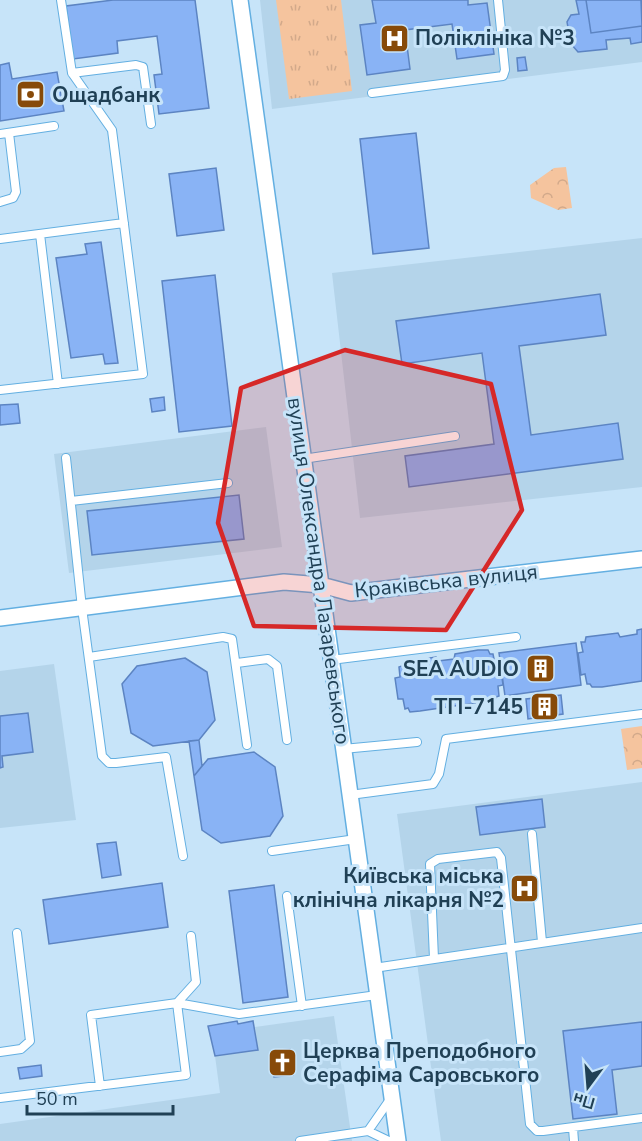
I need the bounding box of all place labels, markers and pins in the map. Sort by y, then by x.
hospital icon: Поліклініка №3 [378,22,410,54]
place label: Поліклініка №3 [415,24,575,52]
bank icon: Ощадбанк [15,79,47,111]
place label: Ощадбанк [52,81,160,109]
building icon: SEA AUDIO [524,653,556,685]
place label: SEA AUDIO [403,655,519,683]
building icon: ТП-7145 [528,691,560,723]
place label: ТП-7145 [434,693,523,721]
place label: Київська міська клінічна лікарня №2 [293,862,504,914]
hospital icon: Київська міська клінічна лікарня №2 [509,872,541,904]
place label: Церква Преподобного Серафіма Саровського [303,1037,539,1089]
church icon: Церква Преподобного Серафіма Саровського [266,1047,298,1079]

